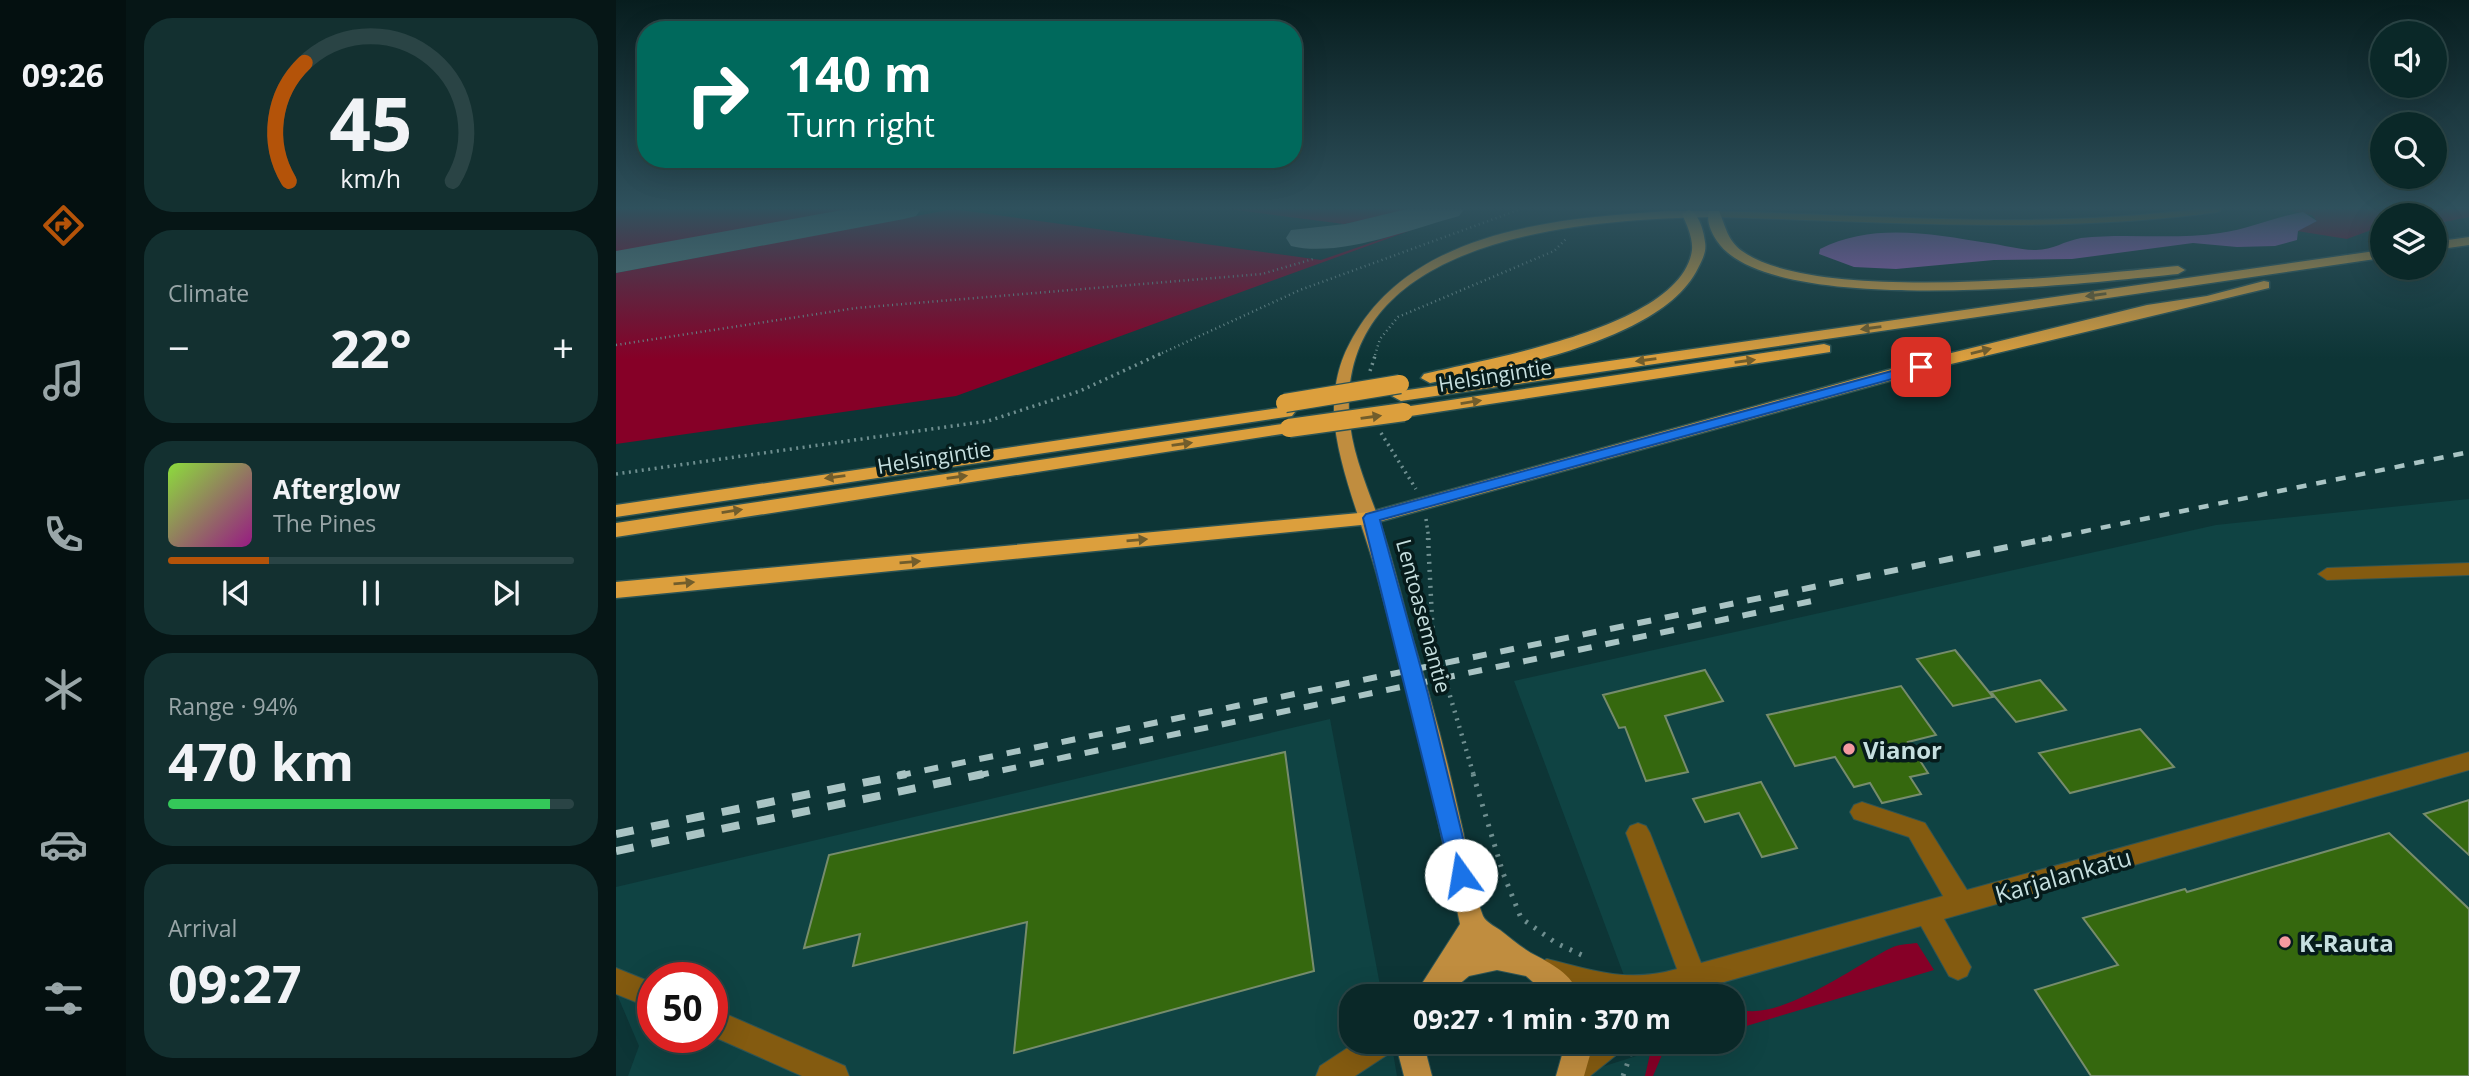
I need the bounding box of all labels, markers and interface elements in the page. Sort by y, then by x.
map controls [2370,21,2447,280]
button: sound [2370,21,2447,98]
text: 140 m [787,40,932,106]
icon: right [672,49,763,140]
text: 09:26 [22,53,104,96]
text: 45 [329,73,413,172]
text: Turn right [787,103,935,146]
button: search [2370,112,2447,189]
text: km/h [341,161,401,195]
icon: directions [39,201,88,250]
button: layers [2370,203,2447,280]
text: Climate [168,277,249,309]
one-way arrow [2085,290,2107,301]
text: 22° [330,312,412,383]
text: − [168,321,190,373]
text: + [552,321,574,373]
one-way arrow [1860,322,1882,333]
pin [1891,337,1951,397]
one-way arrow [1970,345,1992,356]
icon: arrive [1902,348,1940,386]
street label: Helsingintie [1436,352,1554,398]
one-way arrow [1635,355,1657,366]
one-way arrow [1734,355,1756,366]
icon: music [39,356,88,405]
one-way arrow [1461,396,1483,407]
one-way arrow [1360,411,1382,422]
street label: Helsingintie [875,434,993,480]
one-way arrow [1171,438,1193,449]
text: Afterglow [273,471,400,507]
one-way arrow [946,471,968,482]
one-way arrow [824,472,846,483]
one-way arrow [721,505,743,516]
text: The Pines [273,507,376,539]
icon: phone [39,510,88,559]
one-way arrow [1126,534,1148,545]
street label: Lentoasemantie [1390,536,1458,696]
one-way arrow [900,556,922,567]
icon: previous [217,574,255,612]
icon: pause [352,574,390,612]
icon: next [487,574,525,612]
one-way arrow [673,577,695,588]
icon: climate [39,665,88,714]
text: Range · 94% [168,690,298,722]
text: 470 km [168,725,354,796]
place label: Vianor [1863,733,1942,766]
marker: Vianor [1841,741,1857,757]
icon: car [39,820,88,869]
position arrow [1424,838,1498,912]
street label: Karjalankatu [1991,840,2135,910]
text: Arrival [168,912,237,944]
place label: K-Rauta [2299,926,2394,959]
marker: K-Rauta [2277,934,2293,950]
text: 09:27 [168,947,302,1018]
speed limit sign: 50 [637,962,728,1053]
icon: filters [39,974,88,1023]
text: 09:27 · 1 min · 370 m [1413,1001,1671,1037]

